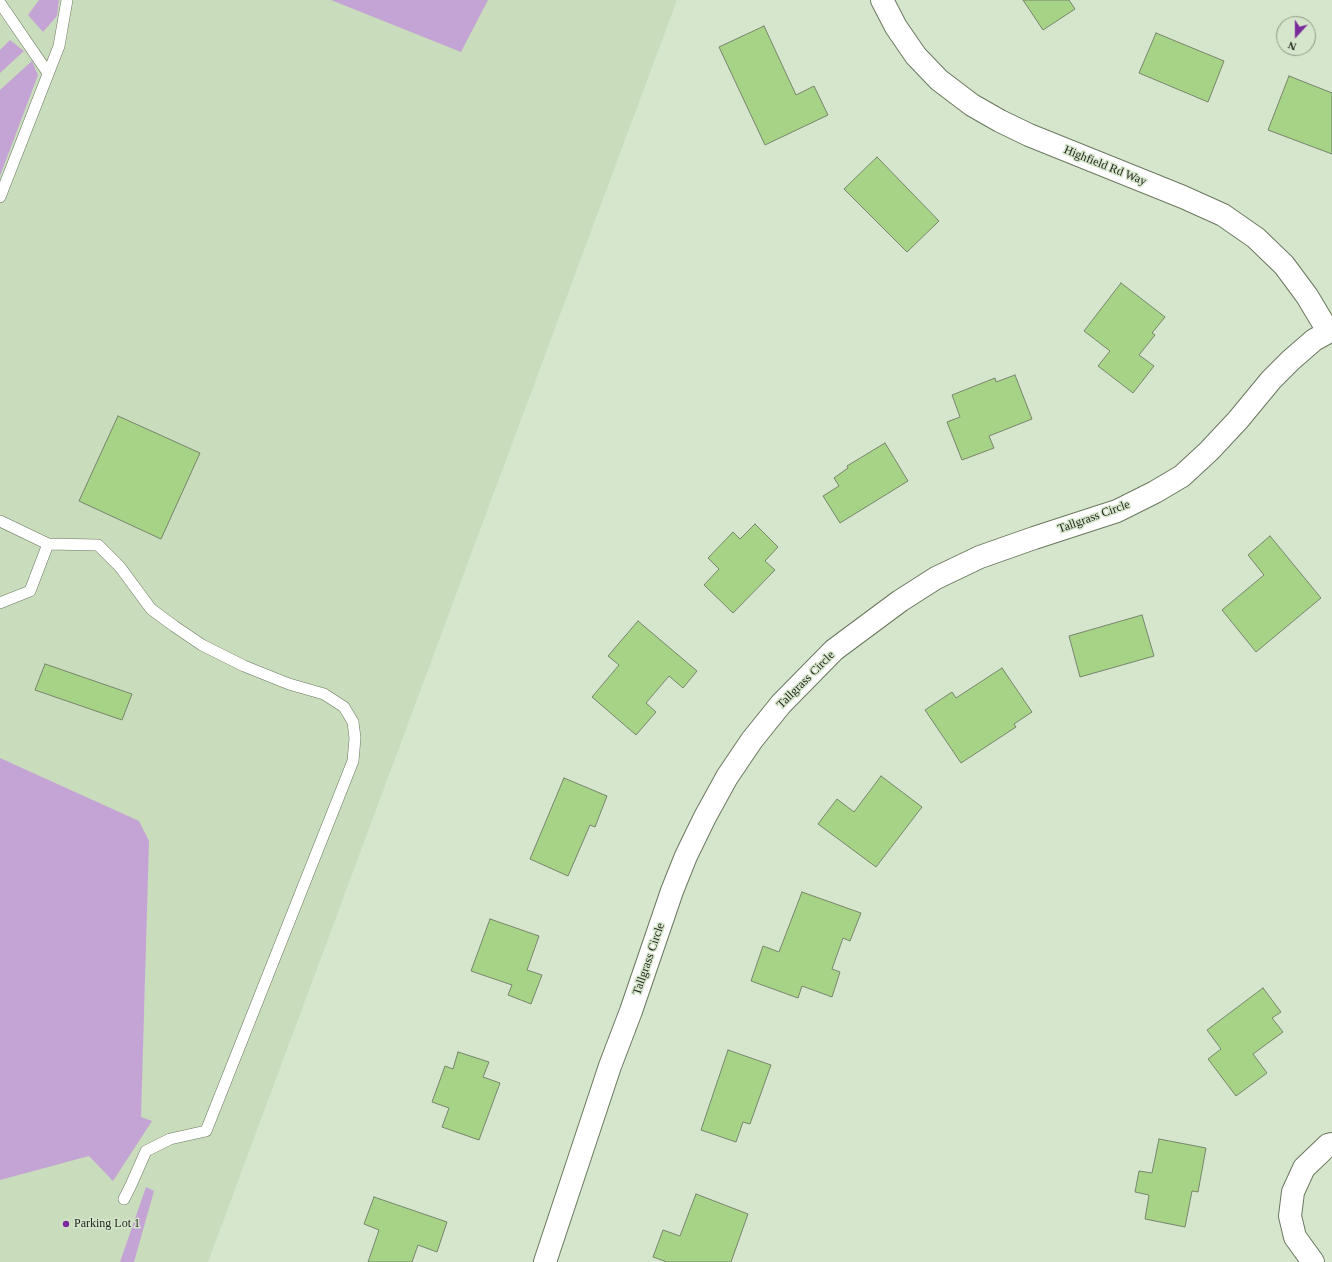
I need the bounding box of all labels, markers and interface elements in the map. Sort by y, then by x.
north arrow [1276,16,1316,56]
text: N [1286,39,1298,53]
street label: Highfield Rd Way [1062,143,1148,189]
street label: Tallgrass Circle [1056,497,1132,537]
street label: Tallgrass Circle [774,648,838,712]
street label: Tallgrass Circle [630,921,668,997]
place label: Parking Lot 1 [74,1217,140,1231]
marker: Parking Lot 1 [61,1219,71,1229]

